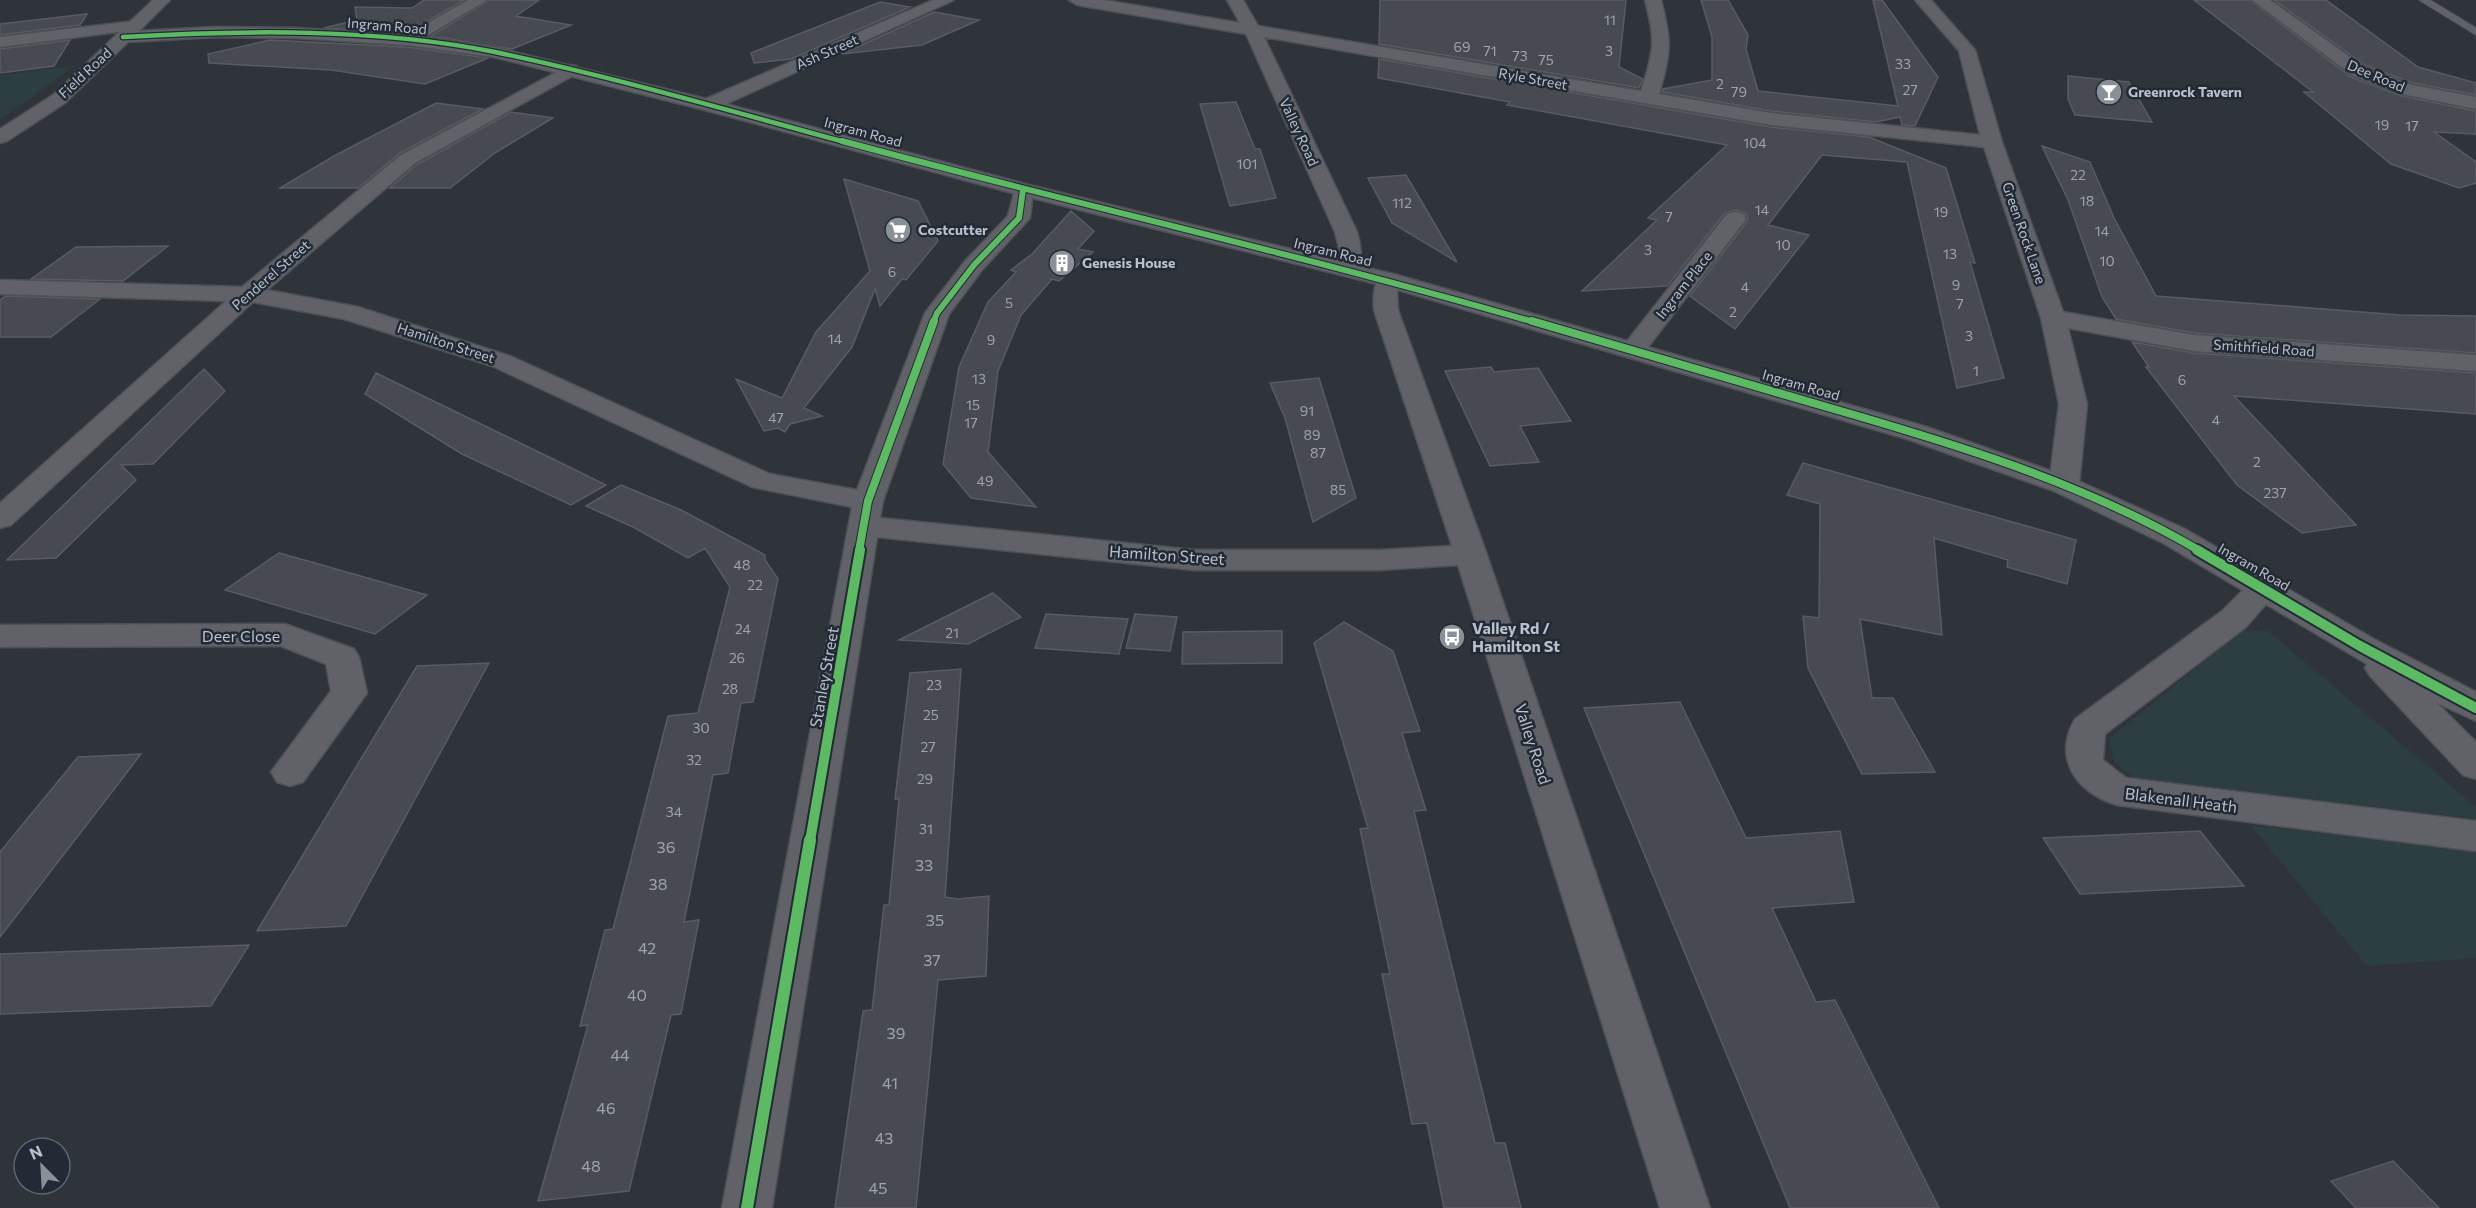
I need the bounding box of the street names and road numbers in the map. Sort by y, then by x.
street label: Ingram Road [347,14,428,37]
street label: Ash Street [793,30,861,73]
street label: Field Road [55,44,115,101]
street label: Dee Road [2345,56,2407,95]
street label: Ryle Street [1497,64,1569,93]
street label: Valley Road [1276,95,1323,169]
street label: Ingram Road [822,113,904,150]
street label: Green Rock Lane [1999,180,2050,286]
street label: Ingram Road [1292,234,1374,269]
street label: Penderel Street [228,236,313,313]
street label: Ingram Place [1652,247,1715,322]
street label: Hamilton Street [395,319,497,366]
street label: Smithfield Road [2213,335,2315,360]
street label: Ingram Road [1760,365,1842,404]
street label: Ingram Road [2215,539,2293,594]
street label: Hamilton Street [1109,541,1226,568]
street label: Stanley Street [805,625,842,729]
street label: Deer Close [202,626,280,645]
street label: Valley Road [1512,701,1555,787]
street label: Blakenall Heath [2124,783,2238,816]

